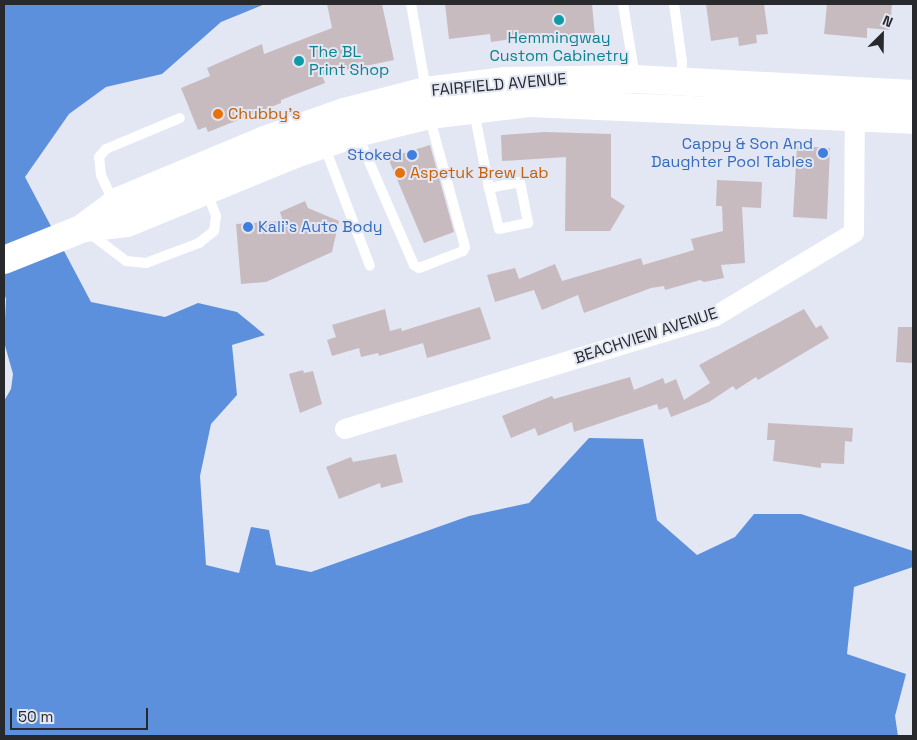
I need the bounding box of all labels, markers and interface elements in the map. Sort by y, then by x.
north arrow [857,10,907,60]
text: N [880,11,896,31]
marker: Hemmingway Custom Cabinetry [553,14,565,26]
place label: Hemmingway Custom Cabinetry [490,28,628,66]
place label: The BL Print Shop [309,42,389,80]
marker: The BL Print Shop [293,55,305,67]
street label: FAIRFIELD AVENUE [431,70,567,100]
place label: Chubby's [228,104,301,124]
marker: Chubby's [212,108,224,120]
place label: Cappy & Son And Daughter Pool Tables [651,134,813,172]
place label: Stoked [347,145,402,165]
marker: Cappy & Son And Daughter Pool Tables [817,147,829,159]
marker: Stoked [406,149,418,161]
place label: Aspetuk Brew Lab [410,163,549,183]
marker: Aspetuk Brew Lab [394,167,406,179]
place label: Kali's Auto Body [258,217,383,237]
marker: Kali's Auto Body [242,221,254,233]
street label: BEACHVIEW AVENUE [572,304,720,368]
scale bar [12,698,150,730]
text: 50 m [18,707,53,726]

